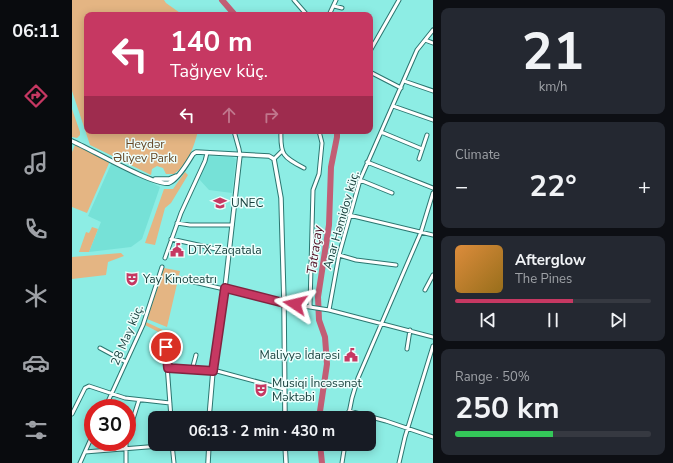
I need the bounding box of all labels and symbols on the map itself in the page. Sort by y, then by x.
park label: Heydər Əliyev Parkı [113,136,177,166]
street label: Anar Həmidov küç. [319,169,363,271]
school or university icon: UNEC [212,195,228,211]
place label: UNEC [231,195,264,211]
water label: Tatraçay [303,223,328,276]
public building icon: DTX Zaqatala [169,242,185,258]
place label: DTX Zaqatala [188,242,262,258]
theatre icon: Yay Kinoteatrı [124,271,140,287]
place label: Yay Kinoteatrı [142,271,217,287]
position arrow [274,283,316,325]
street label: 28 May küç. [107,302,147,368]
pin [149,330,183,364]
place label: Maliyyə İdarəsi [260,347,340,363]
public building icon: Maliyyə İdarəsi [343,347,359,363]
place label: Musiqi İncəsənət Məktəbi [272,375,362,405]
theatre icon: Musiqi İncəsənət Məktəbi [253,382,269,398]
speed limit sign: 30 [84,399,136,451]

